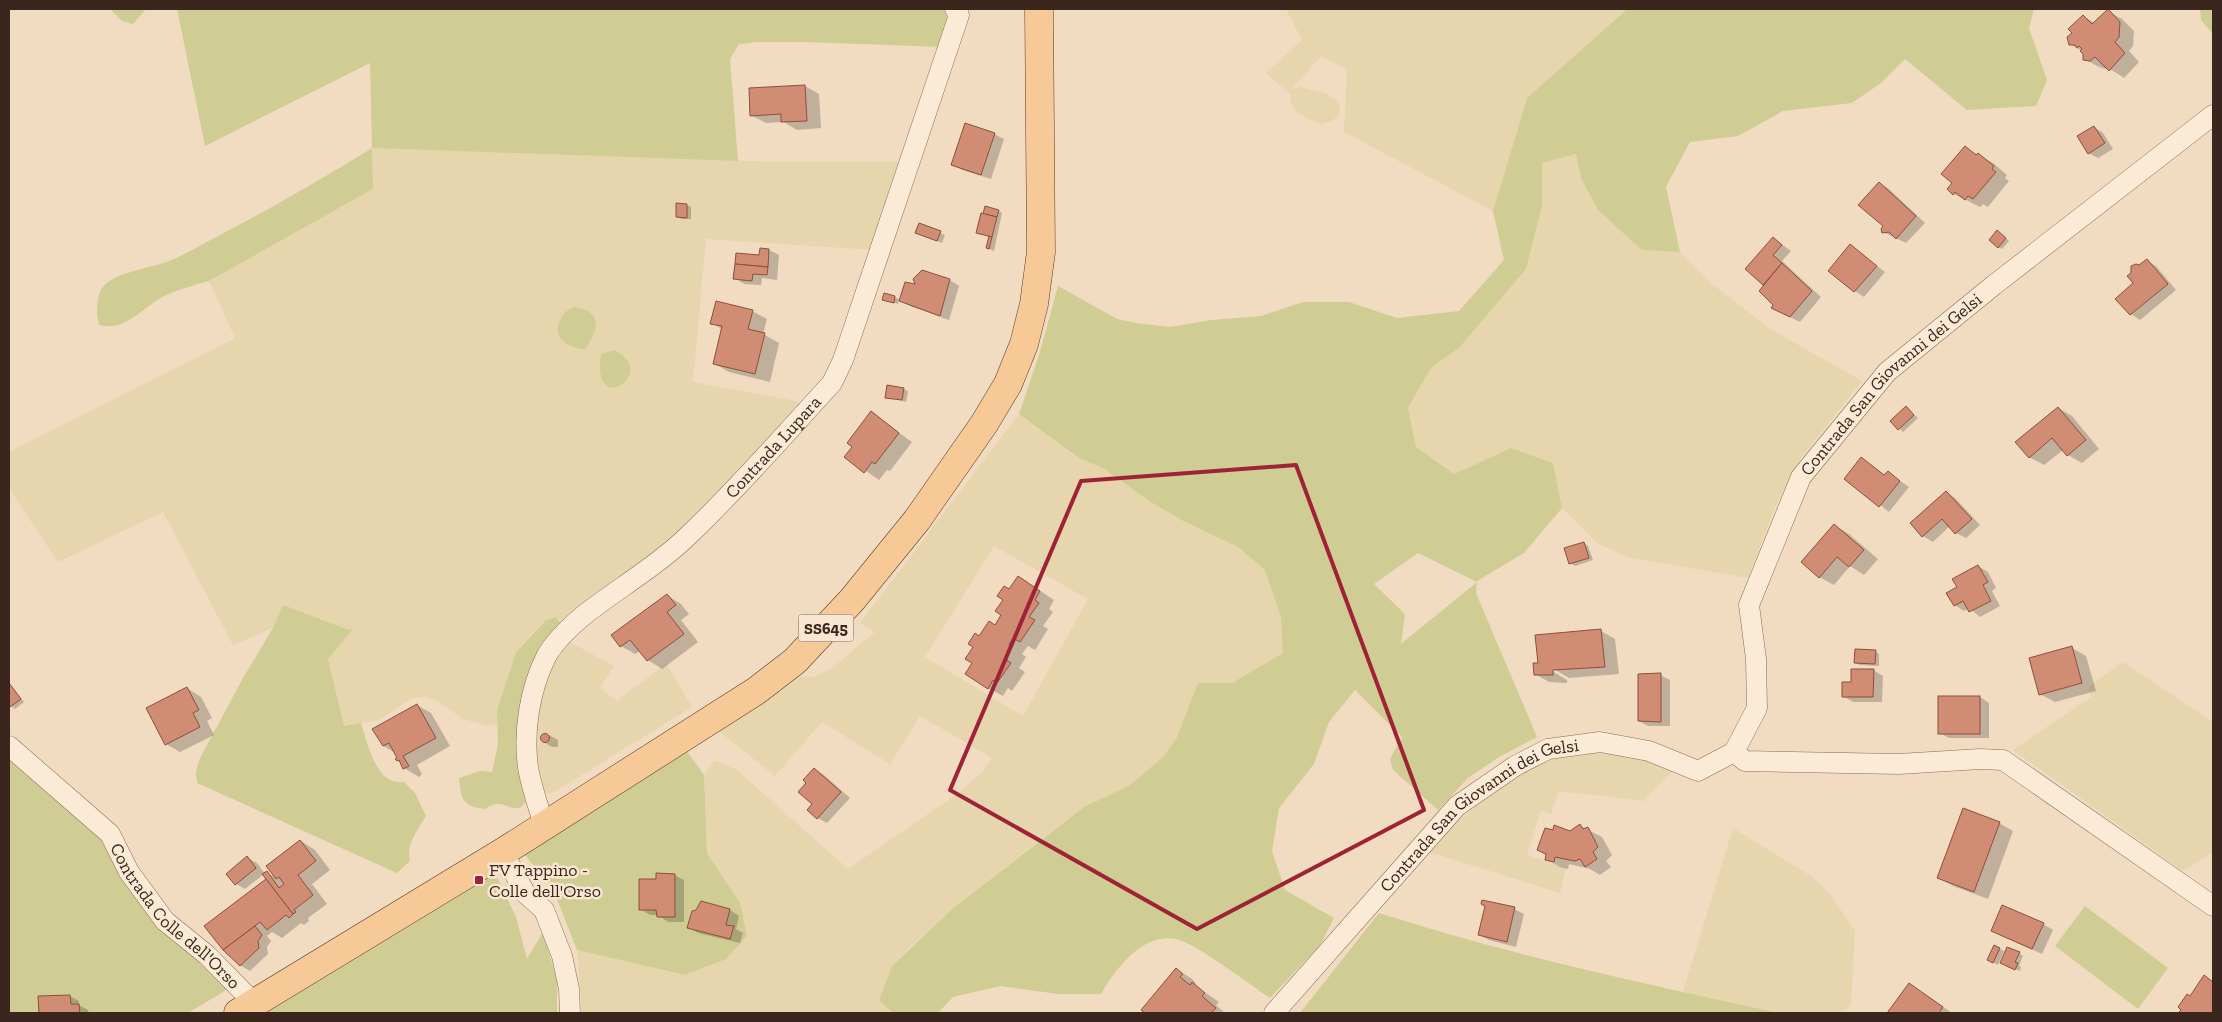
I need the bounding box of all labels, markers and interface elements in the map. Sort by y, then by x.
street label: Contrada San Giovanni dei Gelsi [1796,288,1986,480]
street label: Contrada Lupara [721,391,826,503]
road number: SS645 [798,614,854,641]
street label: Contrada San Giovanni dei Gelsi [1375,734,1580,897]
street label: Contrada Colle dell'Orso [105,839,245,994]
place label: FV Tappino - Colle dell'Orso [489,859,601,902]
marker: FV Tappino - Colle dell'Orso [473,874,485,886]

